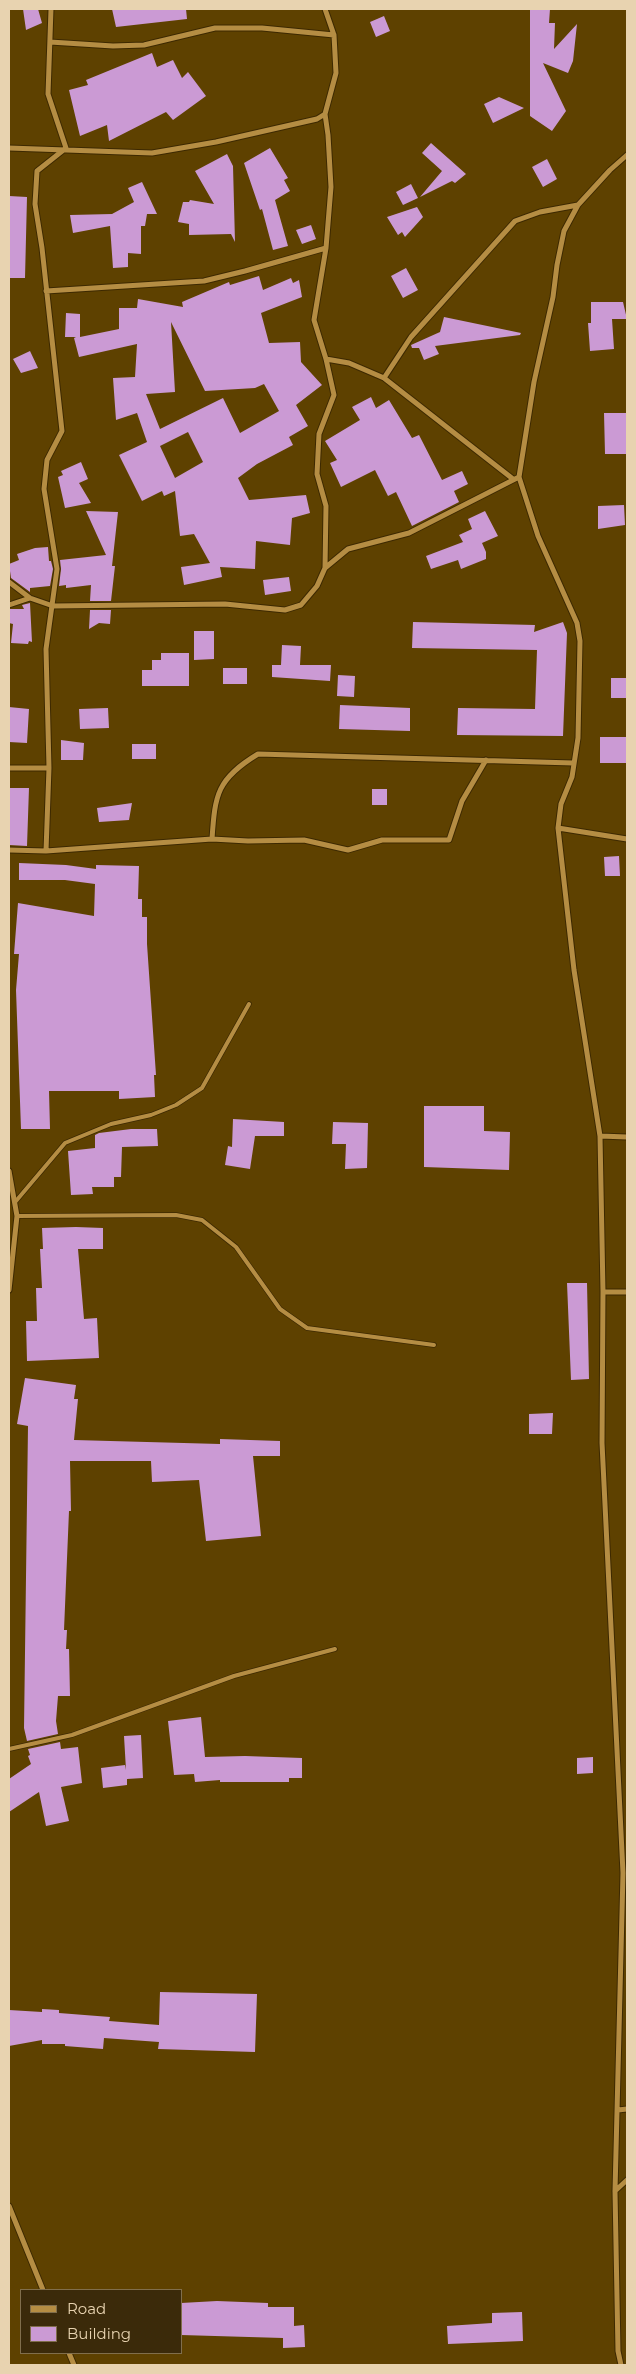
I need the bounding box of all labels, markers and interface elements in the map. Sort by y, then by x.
legend [20,2289,182,2354]
text: Road [67,2299,106,2318]
text: Building [67,2324,131,2343]

